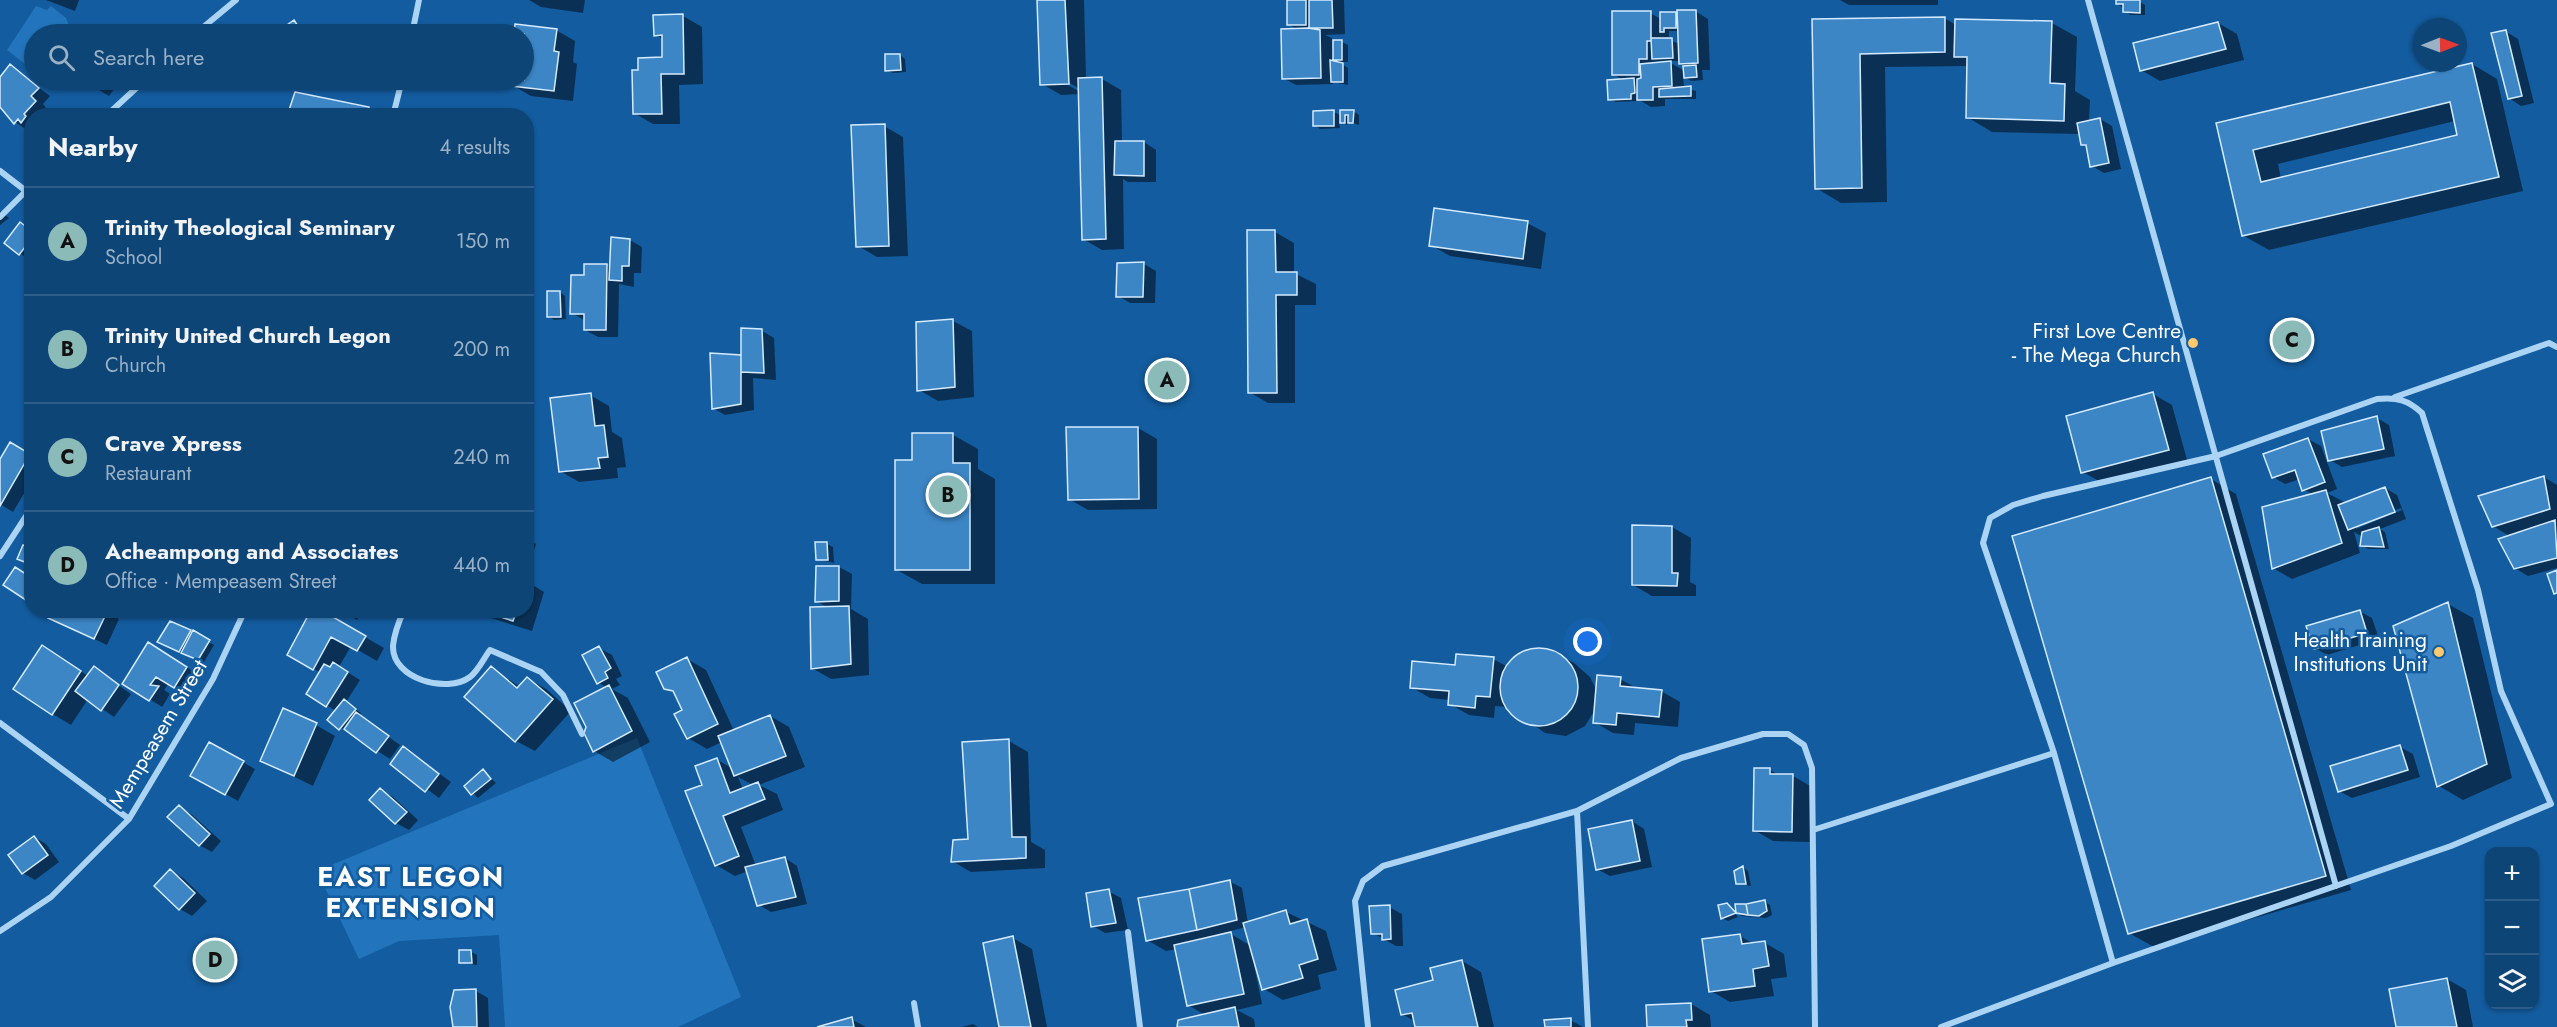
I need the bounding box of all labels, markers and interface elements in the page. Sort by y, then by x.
north arrow [2413,18,2467,72]
search box [24,24,534,90]
icon: search [45,41,78,74]
text: Search here [93,41,204,73]
text: Nearby [48,128,137,166]
text: 4 results [439,133,510,162]
text: Trinity Theological Seminary [105,211,395,243]
text: A [60,227,75,256]
text: 150 m [456,227,510,256]
text: School [105,243,162,272]
place label: First Love Centre - The Mega Church [2012,316,2181,370]
pin: C [2272,318,2312,362]
text: Trinity United Church Legon [105,319,391,351]
text: B [61,335,74,364]
text: 200 m [453,335,510,364]
marker: First Love Centre - The Mega Church [2186,336,2200,350]
text: Church [105,351,166,380]
pin: A [1148,358,1186,403]
text: Crave Xpress [105,427,242,459]
text: C [60,443,75,472]
text: 240 m [453,443,510,472]
text: Restaurant [105,459,191,488]
pin: B [928,472,968,518]
text: Acheampong and Associates [105,535,399,567]
text: D [60,551,75,580]
text: 440 m [453,551,510,580]
text: Office · Mempeasem Street [105,567,336,596]
place label: Health Training Institutions Unit [2293,625,2427,679]
your location [1573,627,1602,656]
marker: Health Training Institutions Unit [2432,645,2446,659]
street label: Mempeasem Street [102,654,214,814]
map controls [2485,847,2539,1009]
button: + [2485,847,2539,901]
district label: EAST LEGON EXTENSION [317,857,505,927]
button: − [2485,901,2539,955]
pin: D [196,938,234,982]
button: layers [2485,955,2539,1009]

